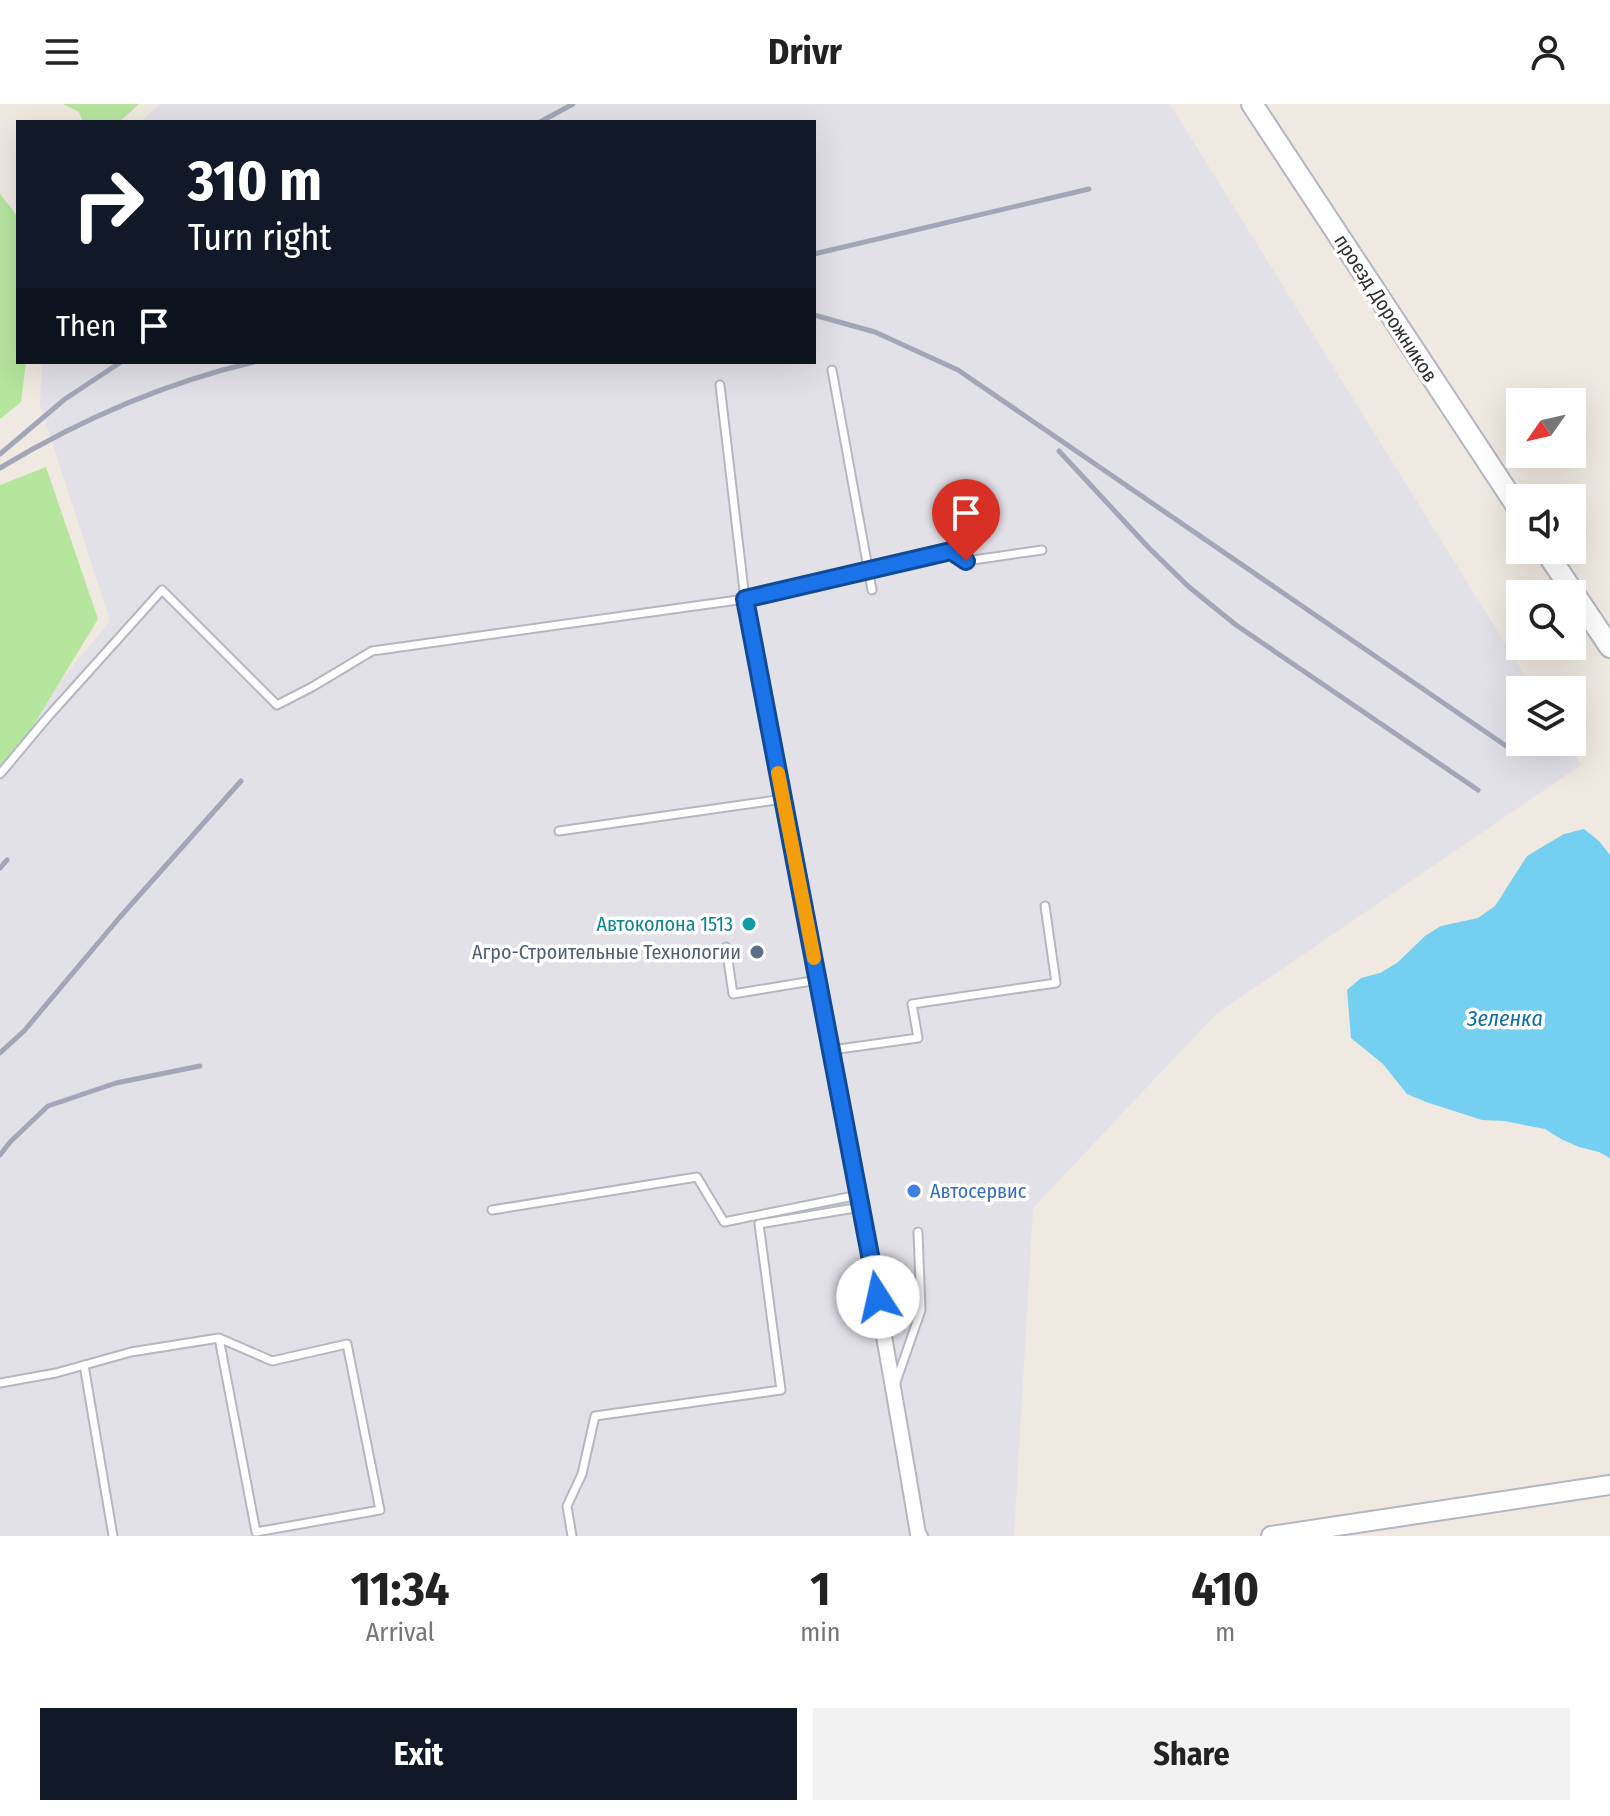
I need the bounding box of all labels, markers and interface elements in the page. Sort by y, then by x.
icon: menu [40,30,84,74]
text: Drivr [768,30,842,74]
icon: person [1526,30,1570,74]
text: 310 m [188,148,322,215]
icon: right [56,152,160,256]
text: Turn right [188,216,331,260]
street label: проезд Дорожников [1329,230,1443,386]
icon: arrive [132,304,176,348]
text: Then [56,308,116,344]
north arrow [1506,388,1586,468]
map controls [1506,388,1586,756]
pin [932,479,1000,561]
button: sound [1506,484,1586,564]
icon: arrive [944,491,988,535]
button: search [1506,580,1586,660]
button: layers [1506,676,1586,756]
place label: Автоколона 1513 [596,912,733,936]
marker: Автоколона 1513 [740,915,758,933]
place label: Агро-Строительные Технологии [472,940,741,964]
marker: Агро-Строительные Технологии [748,943,766,961]
water label: Зеленка [1466,1005,1543,1032]
place label: Автосервис [930,1179,1027,1203]
marker: Автосервис [905,1182,923,1200]
position arrow [836,1255,920,1339]
text: 11:34 [351,1560,450,1618]
text: 1 [810,1560,831,1618]
text: 410 [1191,1560,1259,1618]
text: Arrival [366,1617,435,1648]
text: min [800,1617,841,1648]
text: m [1215,1617,1235,1648]
button: Exit [40,1708,797,1800]
button: Share [813,1708,1570,1800]

